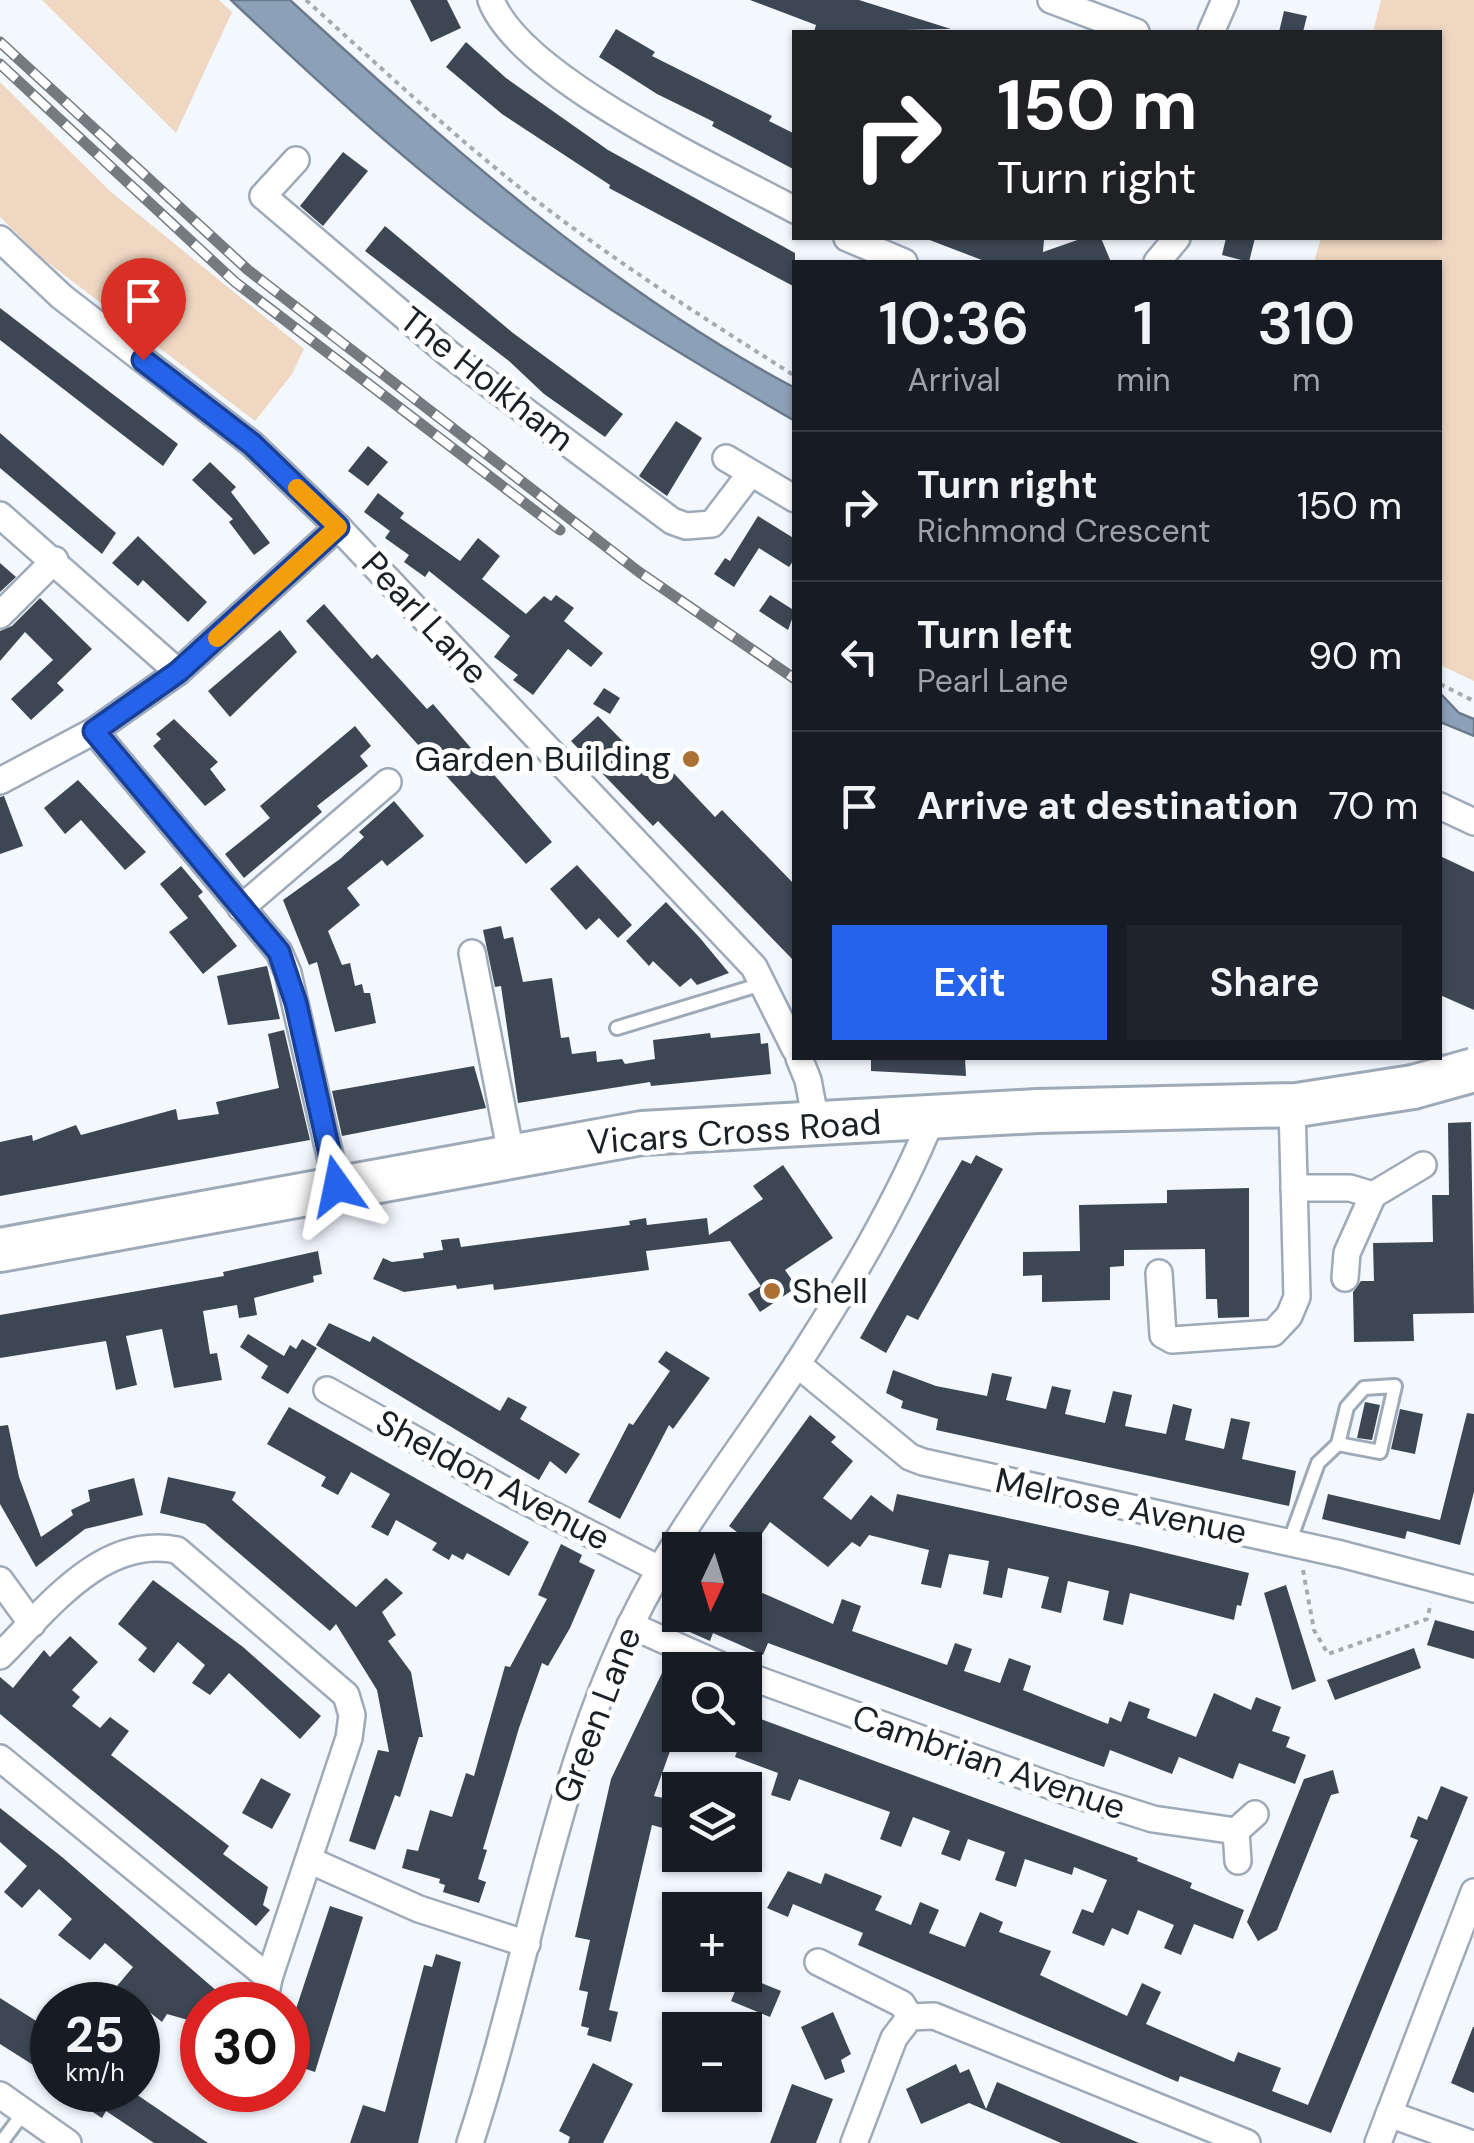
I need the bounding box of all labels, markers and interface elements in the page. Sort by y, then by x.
text: 150 m [997,60,1198,151]
icon: right [832,70,962,200]
text: Turn right [997,148,1196,207]
pin [101,258,186,361]
icon: arrive [116,273,171,328]
text: 10:36 [879,284,1030,363]
text: 1 [1133,284,1154,363]
text: 310 [1257,284,1355,363]
street label: The Holkham [390,296,584,462]
text: Arrival [907,359,1001,401]
text: min [1116,359,1171,401]
text: m [1292,359,1321,401]
text: Turn right [917,460,1098,510]
icon: right [832,479,887,534]
text: 150 m [1297,481,1402,531]
text: Richmond Crescent [917,510,1211,552]
street label: Pearl Lane [352,542,498,694]
text: Turn left [917,610,1073,660]
icon: left [832,629,887,684]
text: 90 m [1308,631,1402,681]
text: Pearl Lane [917,660,1069,702]
place label: Garden Building [415,736,671,782]
marker: Garden Building [680,748,702,770]
icon: arrive [832,779,887,834]
text: Arrive at destination [917,781,1299,831]
text: 70 m [1329,781,1418,831]
button: Exit [832,925,1107,1040]
button: Share [1127,925,1402,1040]
street label: Vicars Cross Road [585,1099,883,1165]
position arrow [285,1134,389,1238]
place label: Shell [792,1268,868,1314]
marker: Shell [761,1280,783,1302]
street label: Sheldon Avenue [368,1399,618,1561]
street label: Melrose Avenue [991,1457,1251,1555]
north arrow [662,1532,762,1632]
map controls [662,1532,762,2112]
street label: Green Lane [542,1620,652,1810]
button: search [662,1652,762,1752]
street label: Cambrian Avenue [846,1694,1132,1830]
button: layers [662,1772,762,1872]
button: + [662,1892,762,1992]
speed limit sign: 30 [180,1982,310,2112]
text: 25 [65,2002,125,2068]
button: − [662,2012,762,2112]
text: km/h [65,2056,125,2089]

